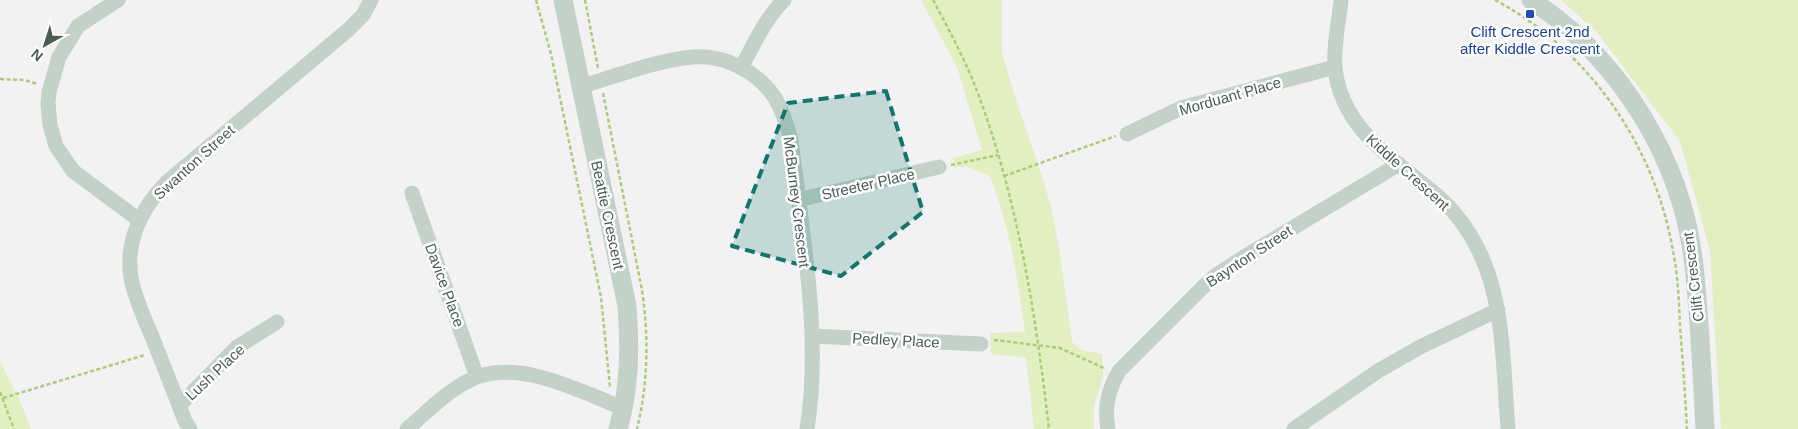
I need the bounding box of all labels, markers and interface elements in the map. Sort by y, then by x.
marker: Clift Crescent 2nd after Kiddle Crescent [1524,8,1536,20]
north arrow [20,20,70,70]
place label: Clift Crescent 2nd after Kiddle Crescent [1460,23,1601,57]
text: N [28,46,46,65]
street label: Morduant Place [1177,73,1283,119]
street label: Swanton Street [150,121,238,203]
street label: Kiddle Crescent [1363,130,1454,214]
street label: McBurney Crescent [781,136,814,269]
street label: Beattie Crescent [588,159,628,272]
street label: Streeter Place [820,165,916,203]
street label: Baynton Street [1203,221,1296,290]
street label: Clift Crescent [1679,230,1707,323]
street label: Davice Place [422,241,468,329]
street label: Pedley Place [852,329,940,351]
street label: Lush Place [182,340,248,404]

